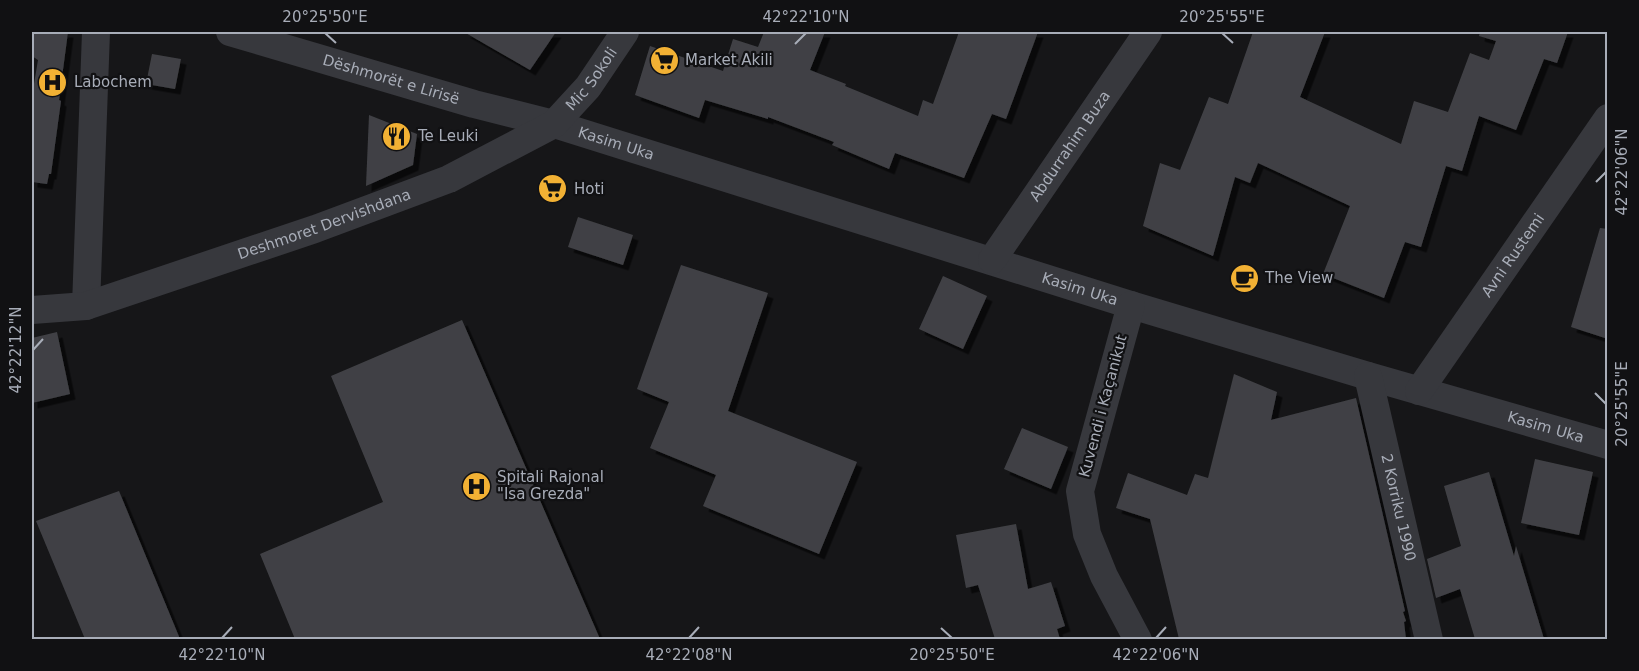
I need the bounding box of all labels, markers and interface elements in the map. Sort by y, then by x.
text: 20°25'50"E [282,8,368,26]
text: 42°22'10"N [762,8,850,26]
text: 20°25'55"E [1179,8,1265,26]
street label: Mic Sokoli [562,44,621,114]
supermarket icon: Market Akili [648,44,680,76]
street label: Dëshmorët e Lirisë [321,51,462,108]
place label: Market Akili [685,51,773,69]
hospital icon: Labochem [37,66,69,98]
place label: Labochem [74,73,152,91]
street label: Abdurrahim Buza [1026,87,1114,205]
restaurant icon: Te Leuki [381,120,413,152]
street label: Kasim Uka [576,123,656,164]
place label: Te Leuki [417,127,478,145]
text: 42°22'06"N [1613,128,1631,216]
supermarket icon: Hoti [537,173,569,205]
place label: Hoti [574,180,605,198]
street label: Deshmoret Dervishdana [235,185,413,263]
street label: Avni Rustemi [1478,210,1548,301]
cafe icon: The View [1228,262,1260,294]
street label: Kasim Uka [1040,269,1120,309]
place label: The View [1264,269,1333,287]
text: 42°22'12"N [7,306,25,394]
street label: Kuvendi i Kaçanikut [1075,333,1131,479]
text: 20°25'55"E [1613,361,1631,447]
street label: Kasim Uka [1505,408,1586,447]
street label: 2 Korriku 1990 [1377,452,1419,563]
place label: Spitali Rajonal "Isa Grezda" [497,468,604,503]
hospital icon: Spitali Rajonal "Isa Grezda" [460,470,492,502]
text: 42°22'10"N [178,646,266,664]
text: 42°22'08"N [645,646,733,664]
text: 20°25'50"E [909,646,995,664]
text: 42°22'06"N [1112,646,1200,664]

